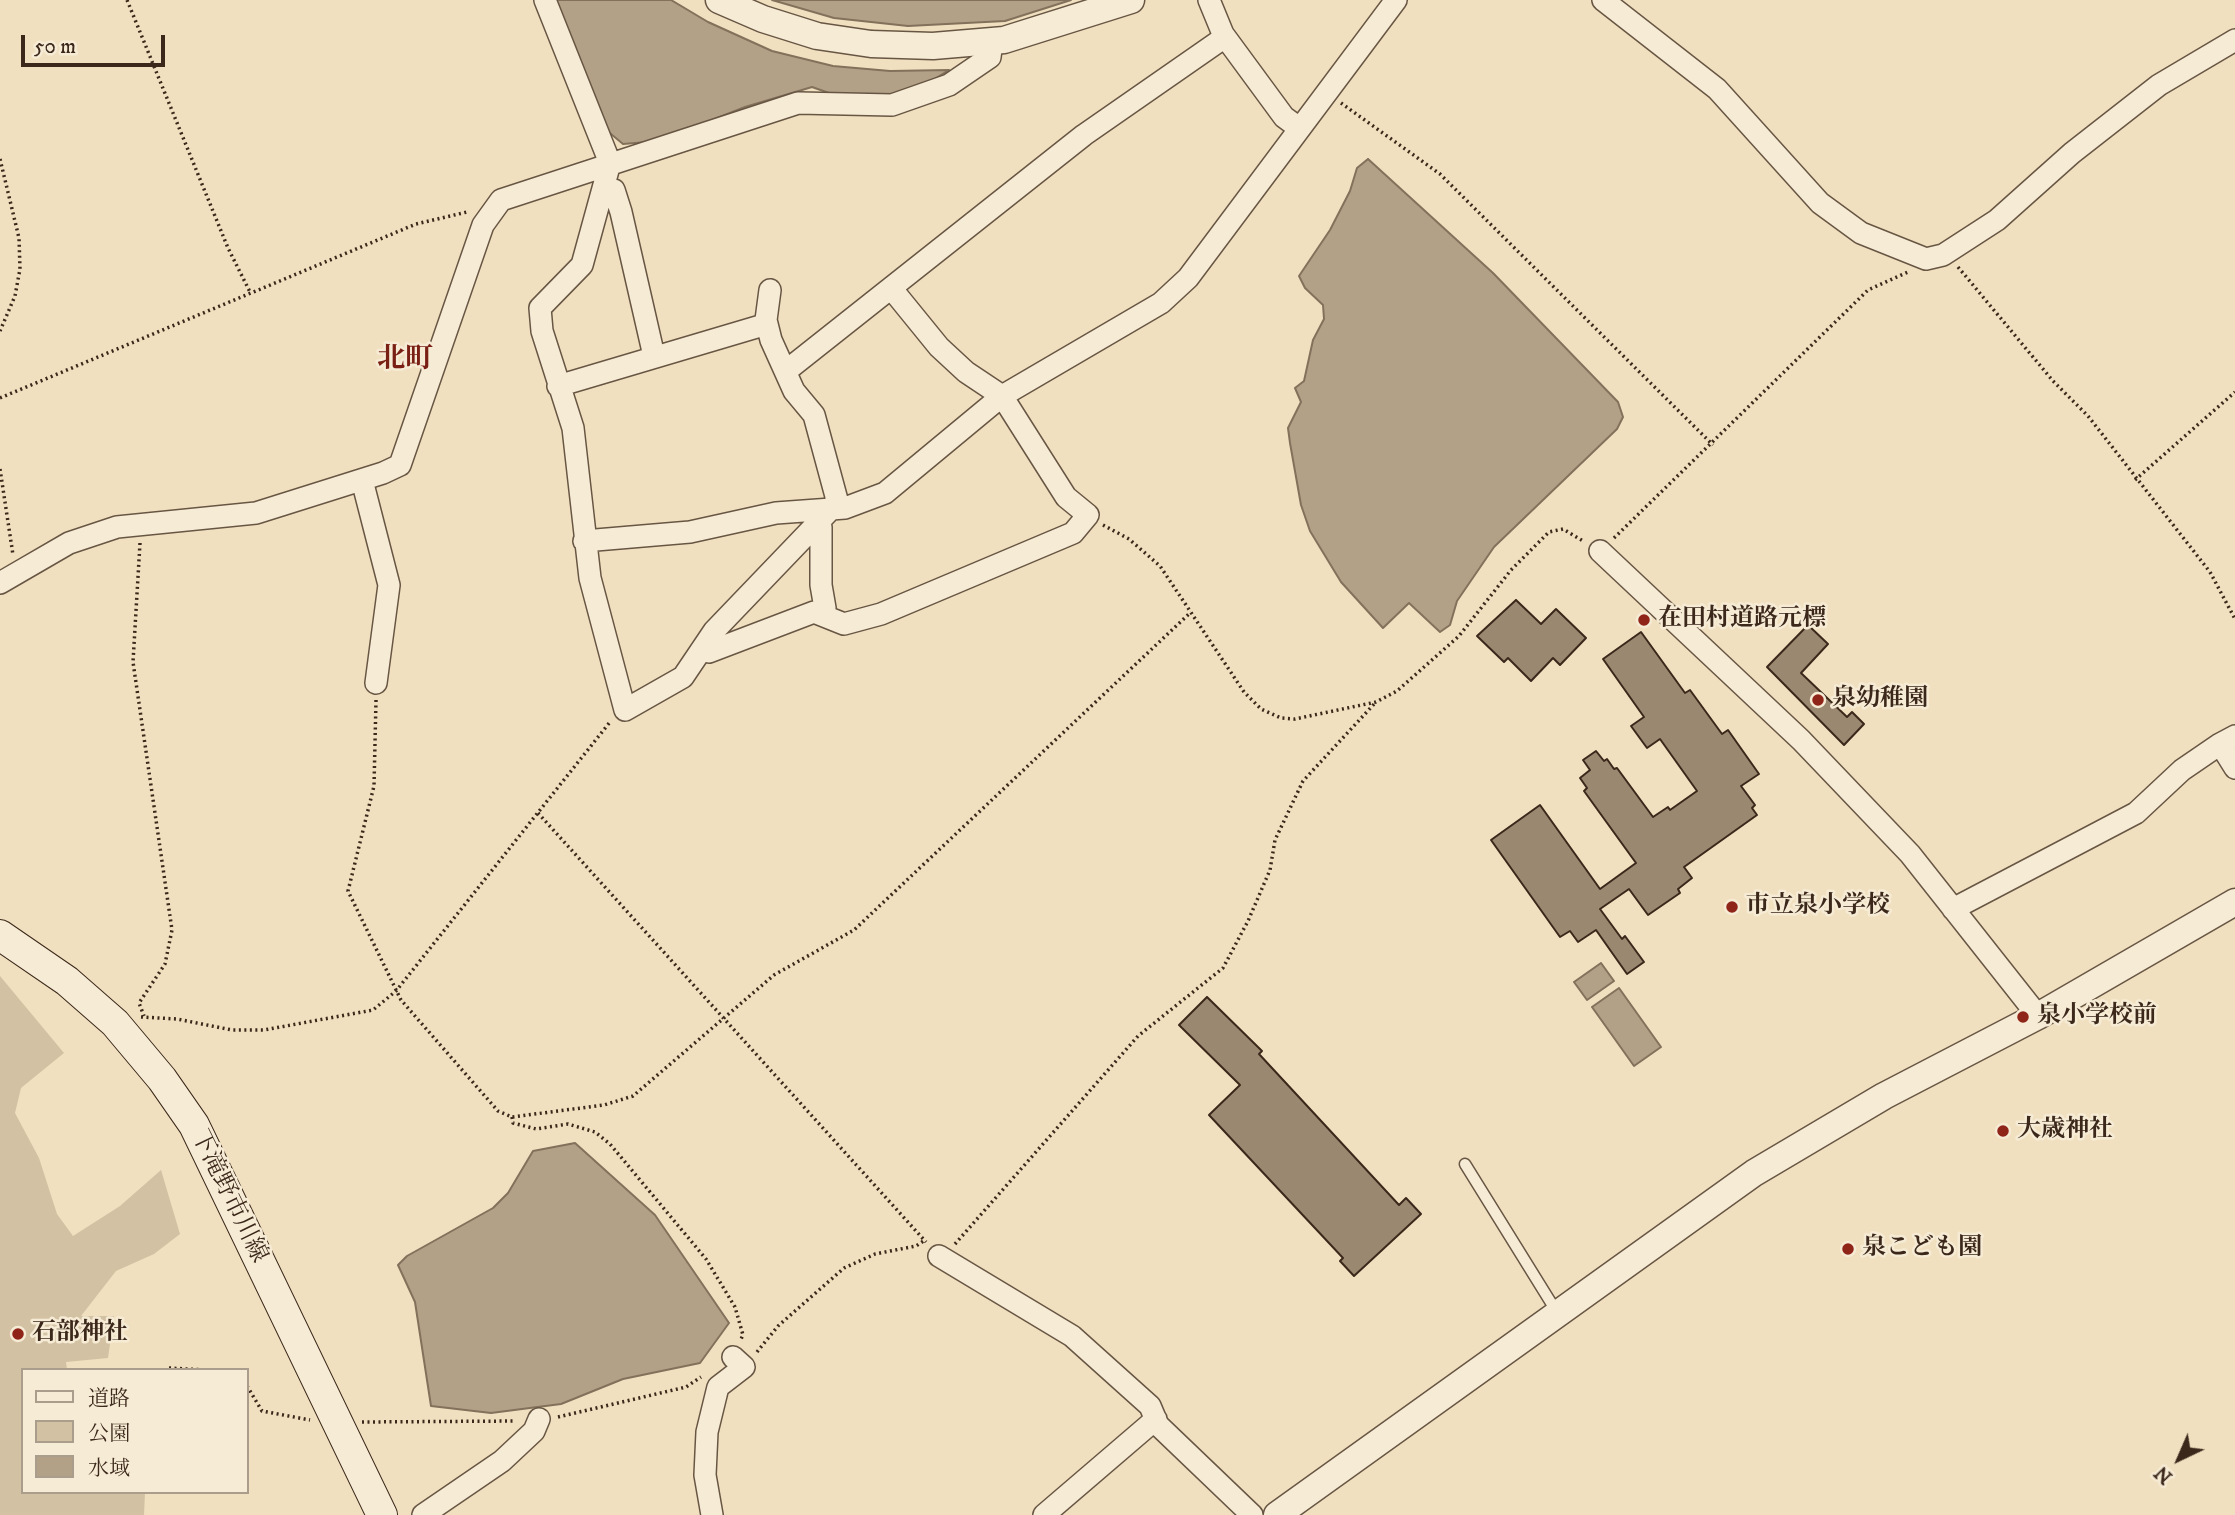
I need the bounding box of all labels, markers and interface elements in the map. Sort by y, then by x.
scale bar [24,21,168,65]
text: 50 m [34,34,76,60]
district label: 北町 [377,344,433,378]
place label: 在田村道路元標 [1658,606,1826,634]
marker: 在田村道路元標 [1636,612,1652,628]
place label: 泉幼稚園 [1832,686,1928,714]
marker: 泉幼稚園 [1810,692,1826,708]
place label: 市立泉小学校 [1746,893,1890,921]
marker: 市立泉小学校 [1724,899,1740,915]
place label: 泉小学校前 [2037,1003,2157,1031]
marker: 泉小学校前 [2015,1009,2031,1025]
place label: 大歳神社 [2017,1117,2113,1145]
marker: 大歳神社 [1995,1123,2011,1139]
street label: 下滝野市川線 [183,1126,273,1268]
place label: 泉こども園 [1862,1235,1982,1263]
marker: 泉こども園 [1840,1241,1856,1257]
place label: 石部神社 [32,1320,128,1348]
marker: 石部神社 [10,1326,26,1342]
legend [21,1368,248,1494]
text: 道路 [88,1386,130,1412]
text: 公園 [88,1421,130,1447]
north arrow [2144,1424,2214,1494]
text: 水域 [88,1456,130,1482]
text: N [2150,1461,2178,1488]

